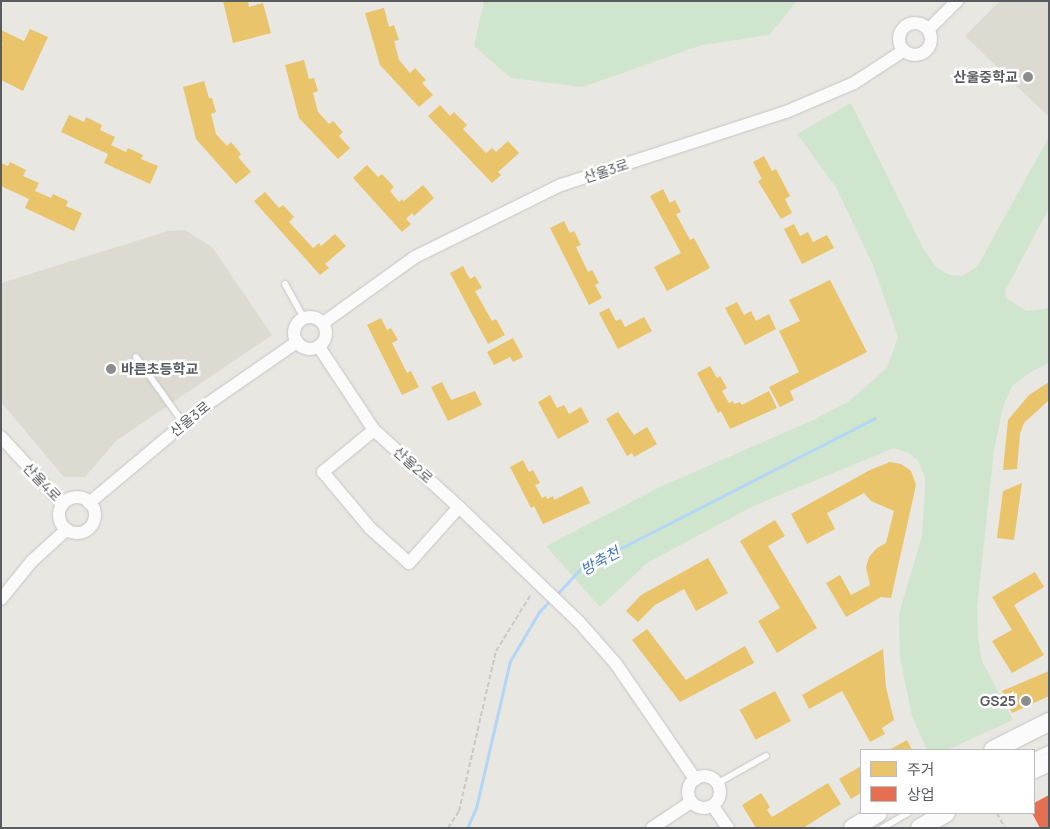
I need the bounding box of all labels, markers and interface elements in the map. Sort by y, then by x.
place label: 산울중학교 [954,69,1018,85]
marker: 산울중학교 [1022,71,1034,83]
street label: 산울3로 [581,156,631,186]
place label: 바른초등학교 [121,361,198,377]
marker: 바른초등학교 [105,363,117,375]
street label: 산울3로 [167,398,213,440]
street label: 산울2로 [390,443,436,487]
street label: 산울4로 [20,459,64,505]
water label: 방축천 [578,543,622,579]
place label: GS25 [980,693,1016,709]
marker: GS25 [1020,695,1032,707]
legend [860,749,1035,814]
text: 주거 [907,759,935,780]
text: 상업 [907,784,935,805]

